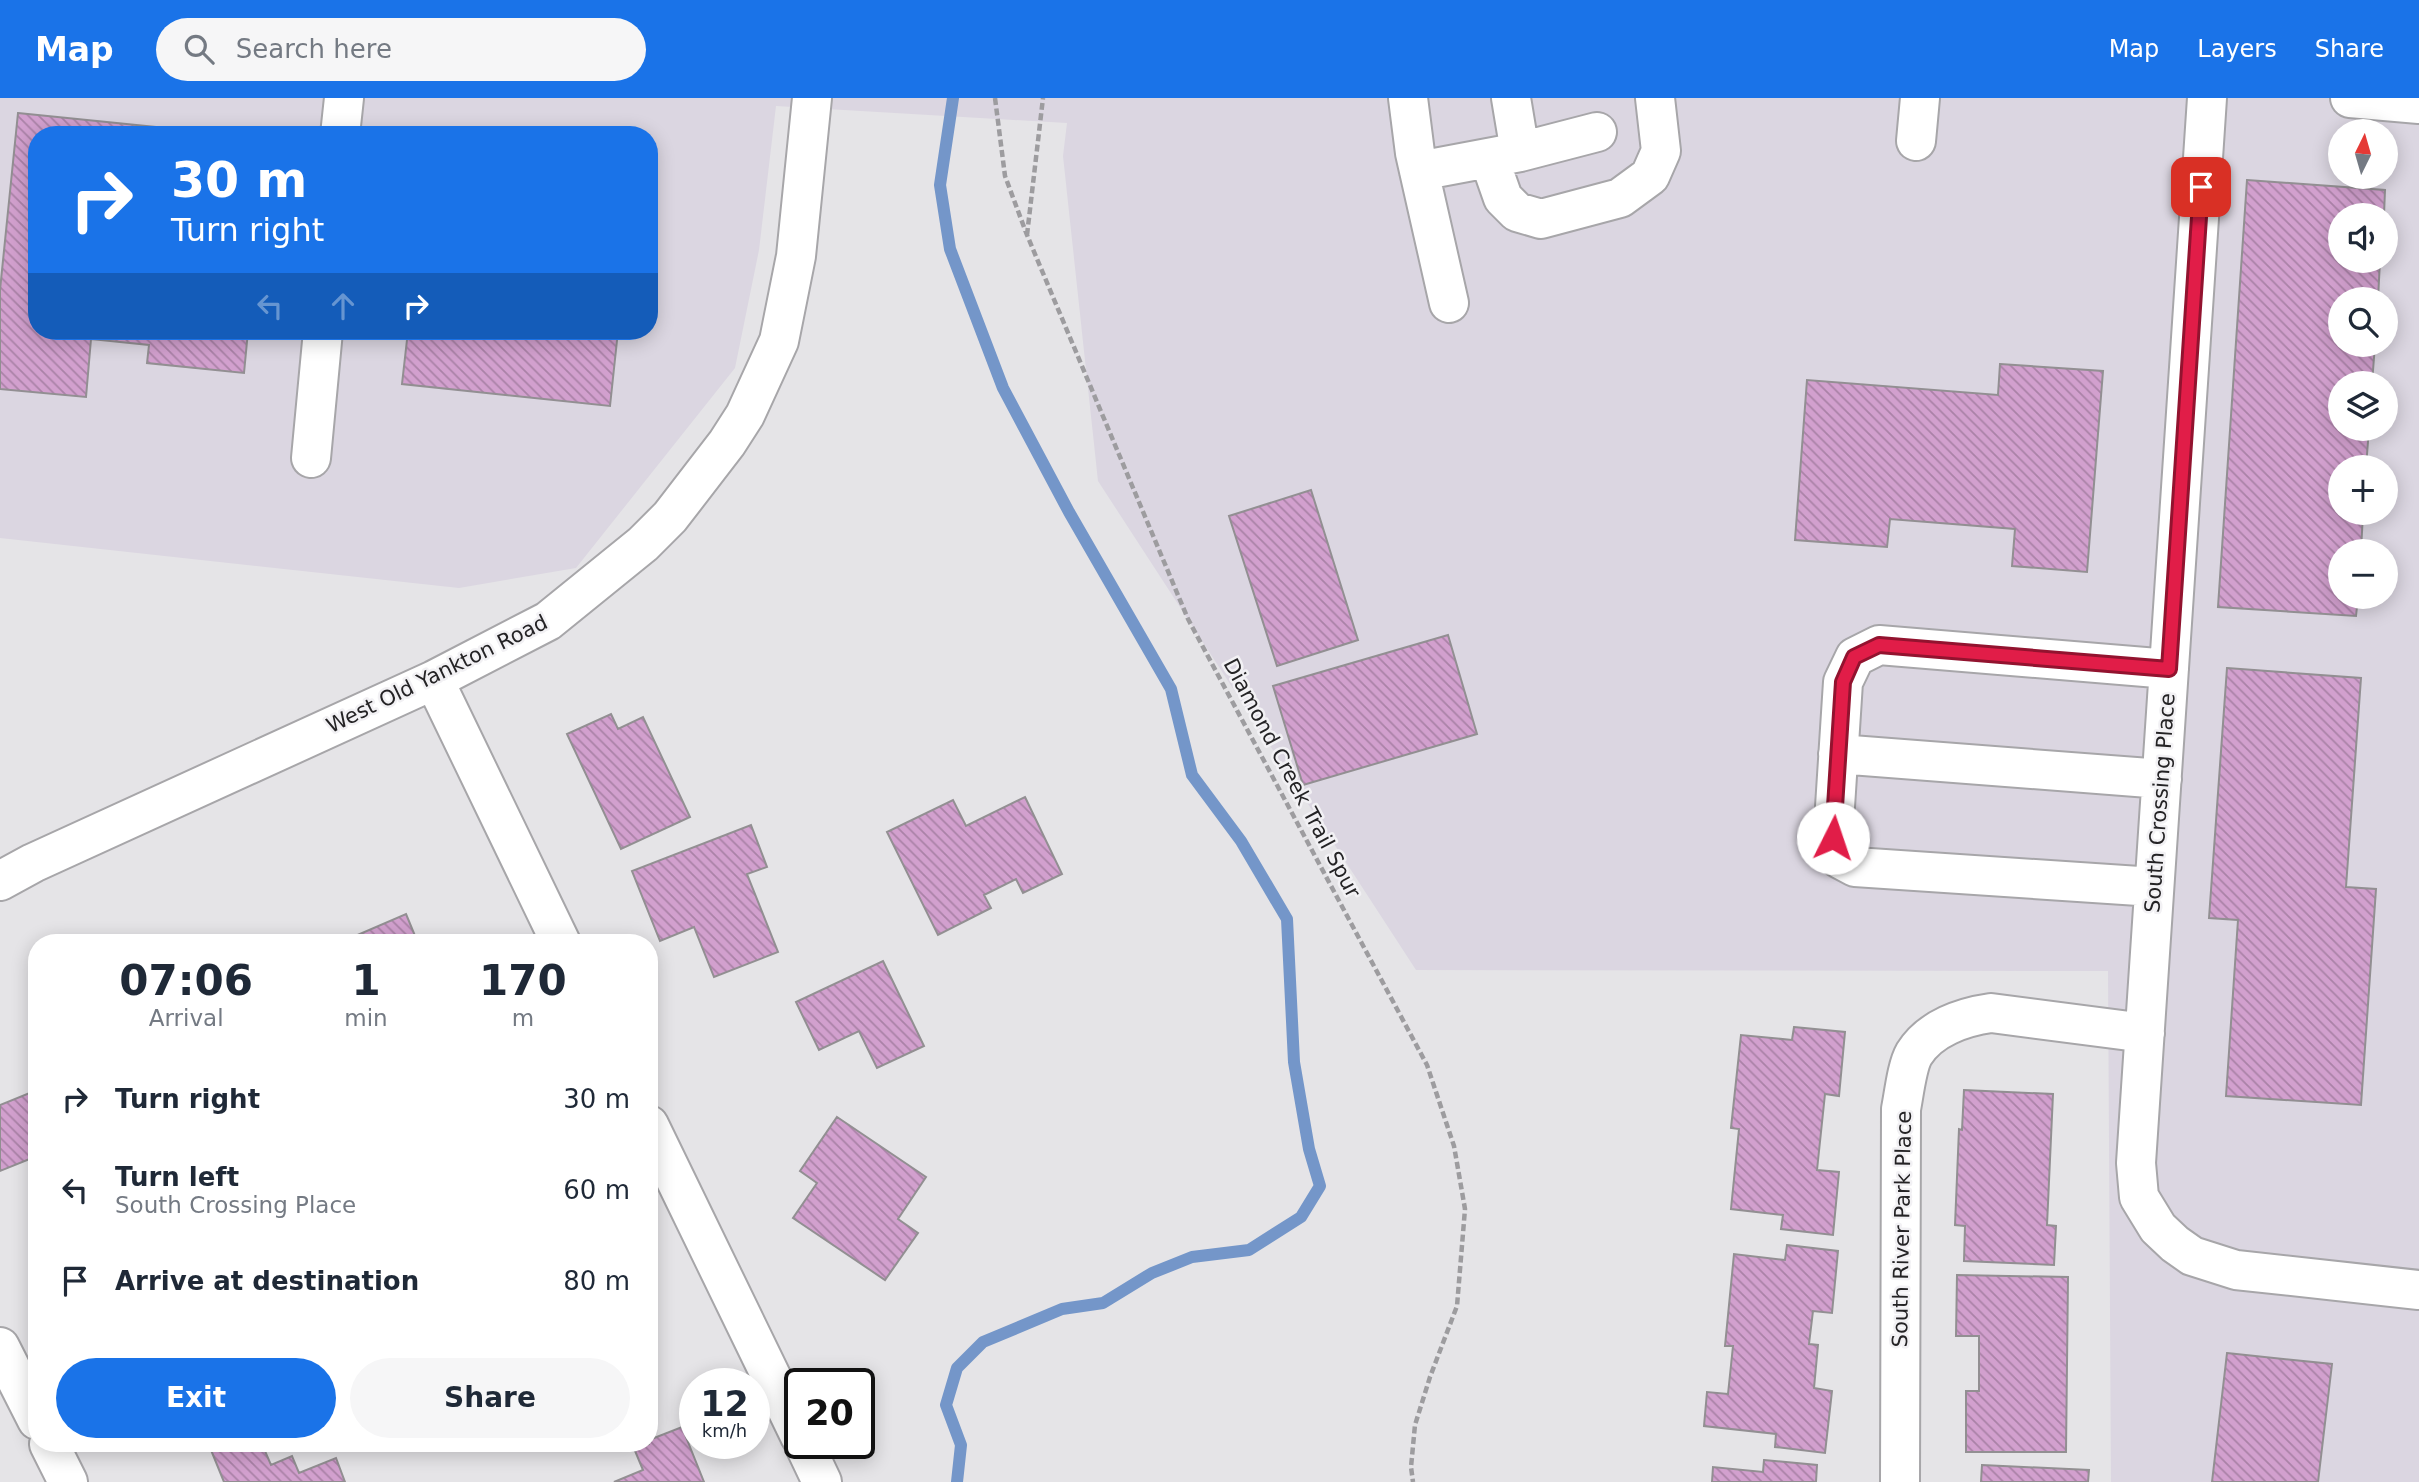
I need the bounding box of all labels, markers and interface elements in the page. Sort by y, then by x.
search box [156,18,646,81]
text: Map [35,30,114,69]
icon: search [180,30,218,68]
text: Search here [236,34,392,64]
text: Map [2109,35,2159,63]
text: Layers [2197,35,2277,63]
text: Share [2315,35,2384,63]
north arrow [2328,119,2398,189]
map controls [2328,119,2398,609]
text: 30 m [171,152,307,209]
icon: right [56,154,147,245]
pin [2171,157,2231,217]
icon: arrive [2182,168,2220,206]
button: sound [2328,203,2398,273]
text: Turn right [171,211,324,249]
icon: left [251,287,289,325]
icon: ahead [324,287,362,325]
icon: right [397,287,435,325]
button: search [2328,287,2398,357]
button: layers [2328,371,2398,441]
button: + [2328,455,2398,525]
button: − [2328,539,2398,609]
street label: West Old Yankton Road [323,610,551,738]
street label: Diamond Creek Trail Spur [1219,654,1365,902]
street label: South Crossing Place [2140,692,2180,914]
position arrow [1796,801,1870,875]
text: 07:06 [119,956,253,1005]
text: 1 [351,956,381,1005]
text: 170 [479,956,567,1005]
text: Arrival [149,1005,224,1031]
text: min [344,1005,388,1031]
text: m [512,1005,534,1031]
icon: right [56,1080,94,1118]
text: Turn right [115,1084,260,1114]
text: 30 m [563,1084,630,1114]
street label: South River Park Place [1888,1110,1916,1348]
text: Turn left [115,1162,239,1192]
icon: left [56,1171,94,1209]
text: 60 m [563,1175,630,1205]
text: South Crossing Place [115,1192,356,1218]
icon: arrive [56,1262,94,1300]
text: Arrive at destination [115,1266,419,1296]
text: 80 m [563,1266,630,1296]
button: Exit [56,1358,336,1438]
button: Share [350,1358,630,1438]
speed limit sign: 20 [784,1368,875,1459]
text: 12 [700,1384,749,1424]
text: km/h [702,1420,747,1441]

